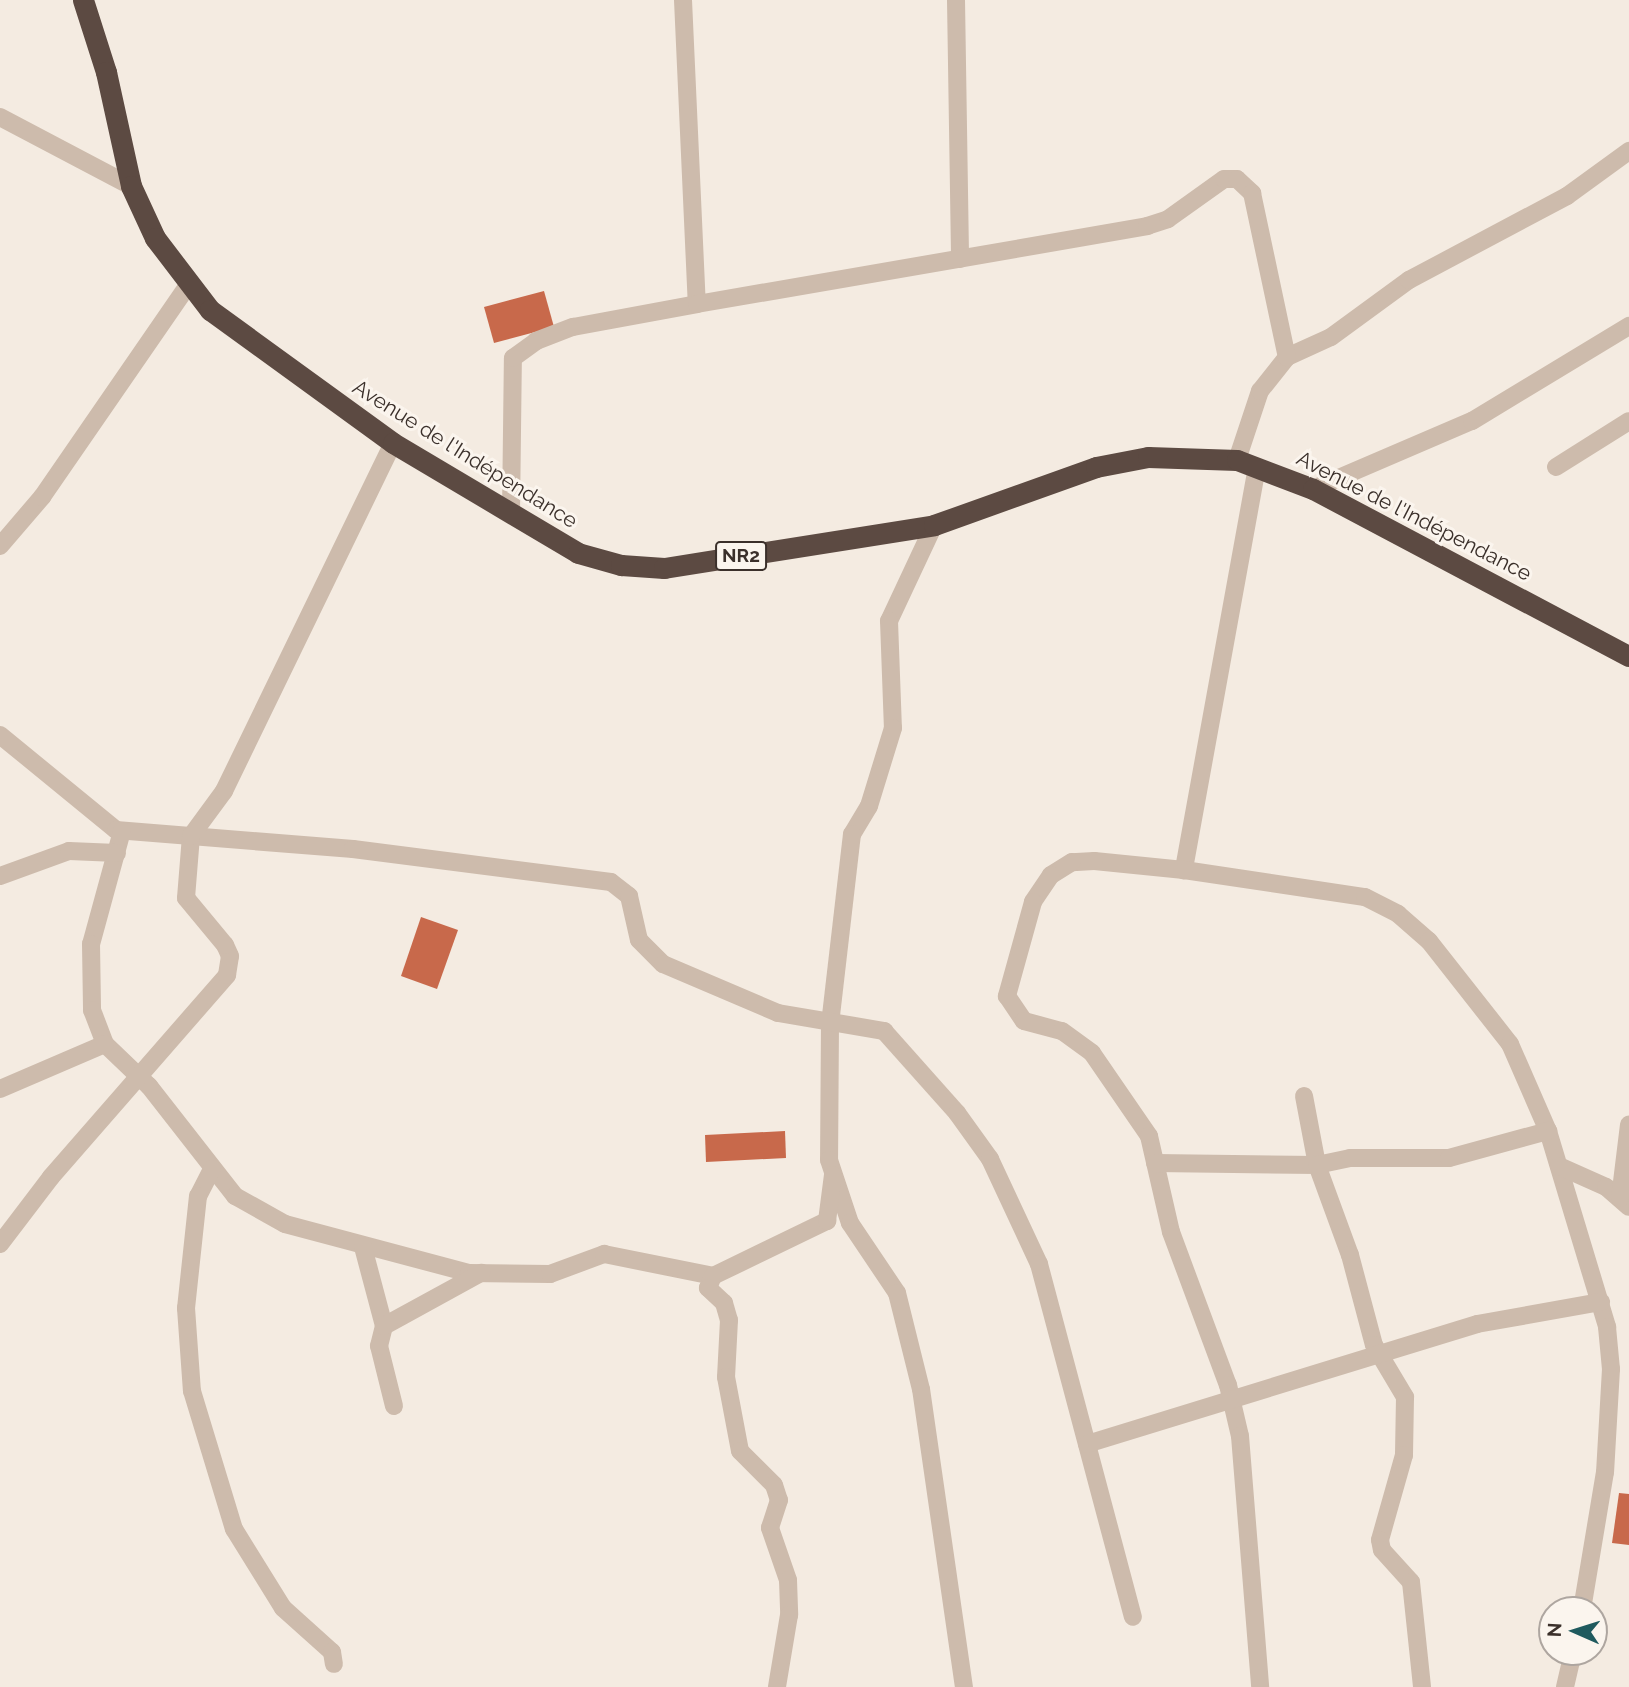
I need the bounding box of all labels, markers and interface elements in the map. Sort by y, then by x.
street label: Avenue de l'Indépendance [348,374,582,534]
street label: Avenue de l'Indépendance [1292,446,1536,586]
road number: NR2 [715,540,767,572]
north arrow [1538,1596,1608,1666]
text: N [1543,1622,1565,1638]

